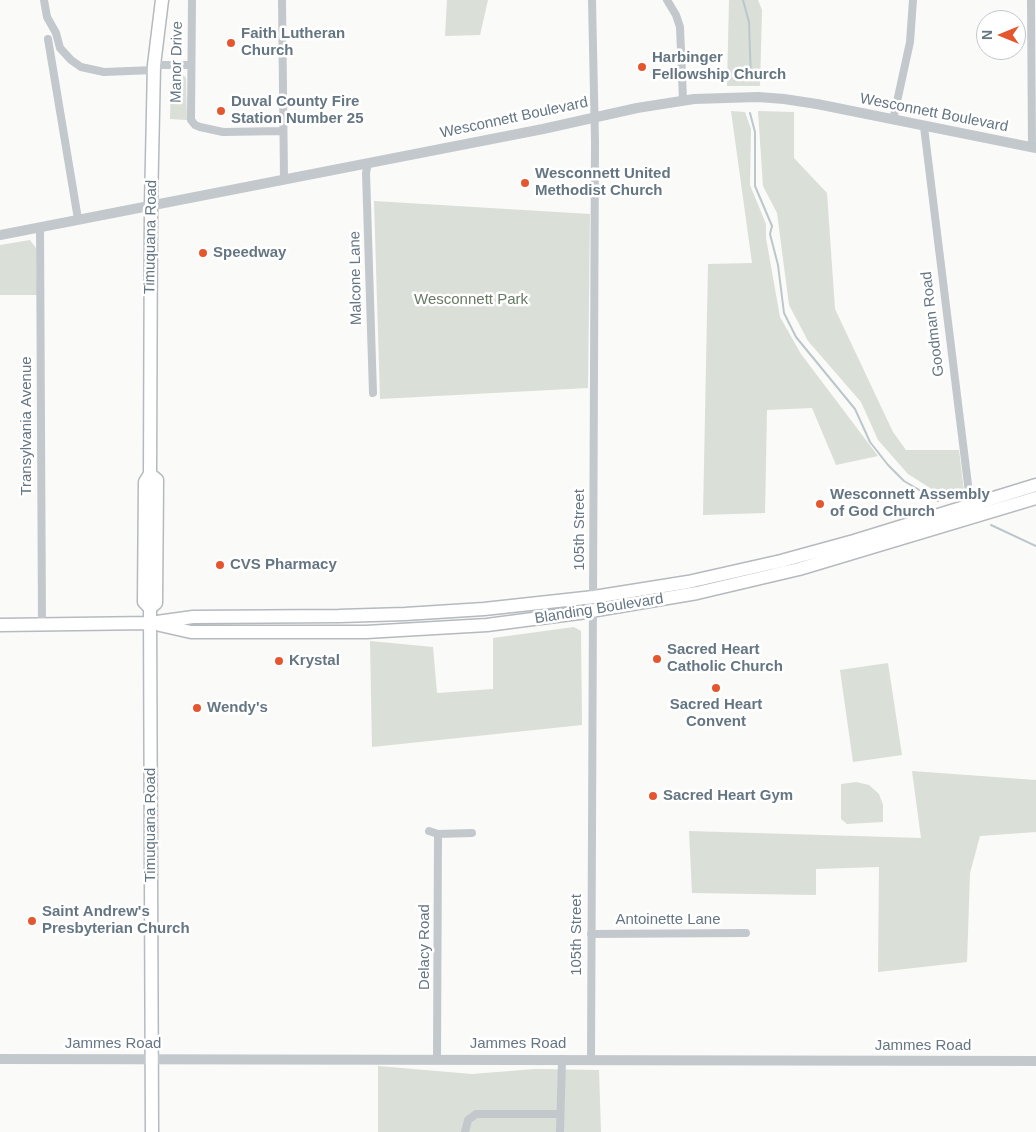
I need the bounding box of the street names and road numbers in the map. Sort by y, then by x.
street label: Manor Drive [167,21,187,103]
street label: Wesconnett Boulevard [858,90,1010,136]
street label: Wesconnett Boulevard [438,94,590,142]
street label: Timuquana Road [141,180,161,294]
street label: Malcone Lane [346,231,366,325]
street label: Goodman Road [918,270,948,378]
street label: Transylvania Avenue [18,356,36,496]
street label: 105th Street [571,489,589,571]
street label: Blanding Boulevard [533,590,665,628]
street label: Timuquana Road [142,768,160,882]
street label: 105th Street [568,894,586,976]
street label: Delacy Road [416,904,434,990]
street label: Antoinette Lane [615,911,721,929]
street label: Jammes Road [65,1035,161,1053]
street label: Jammes Road [470,1035,566,1053]
street label: Jammes Road [875,1037,971,1055]

